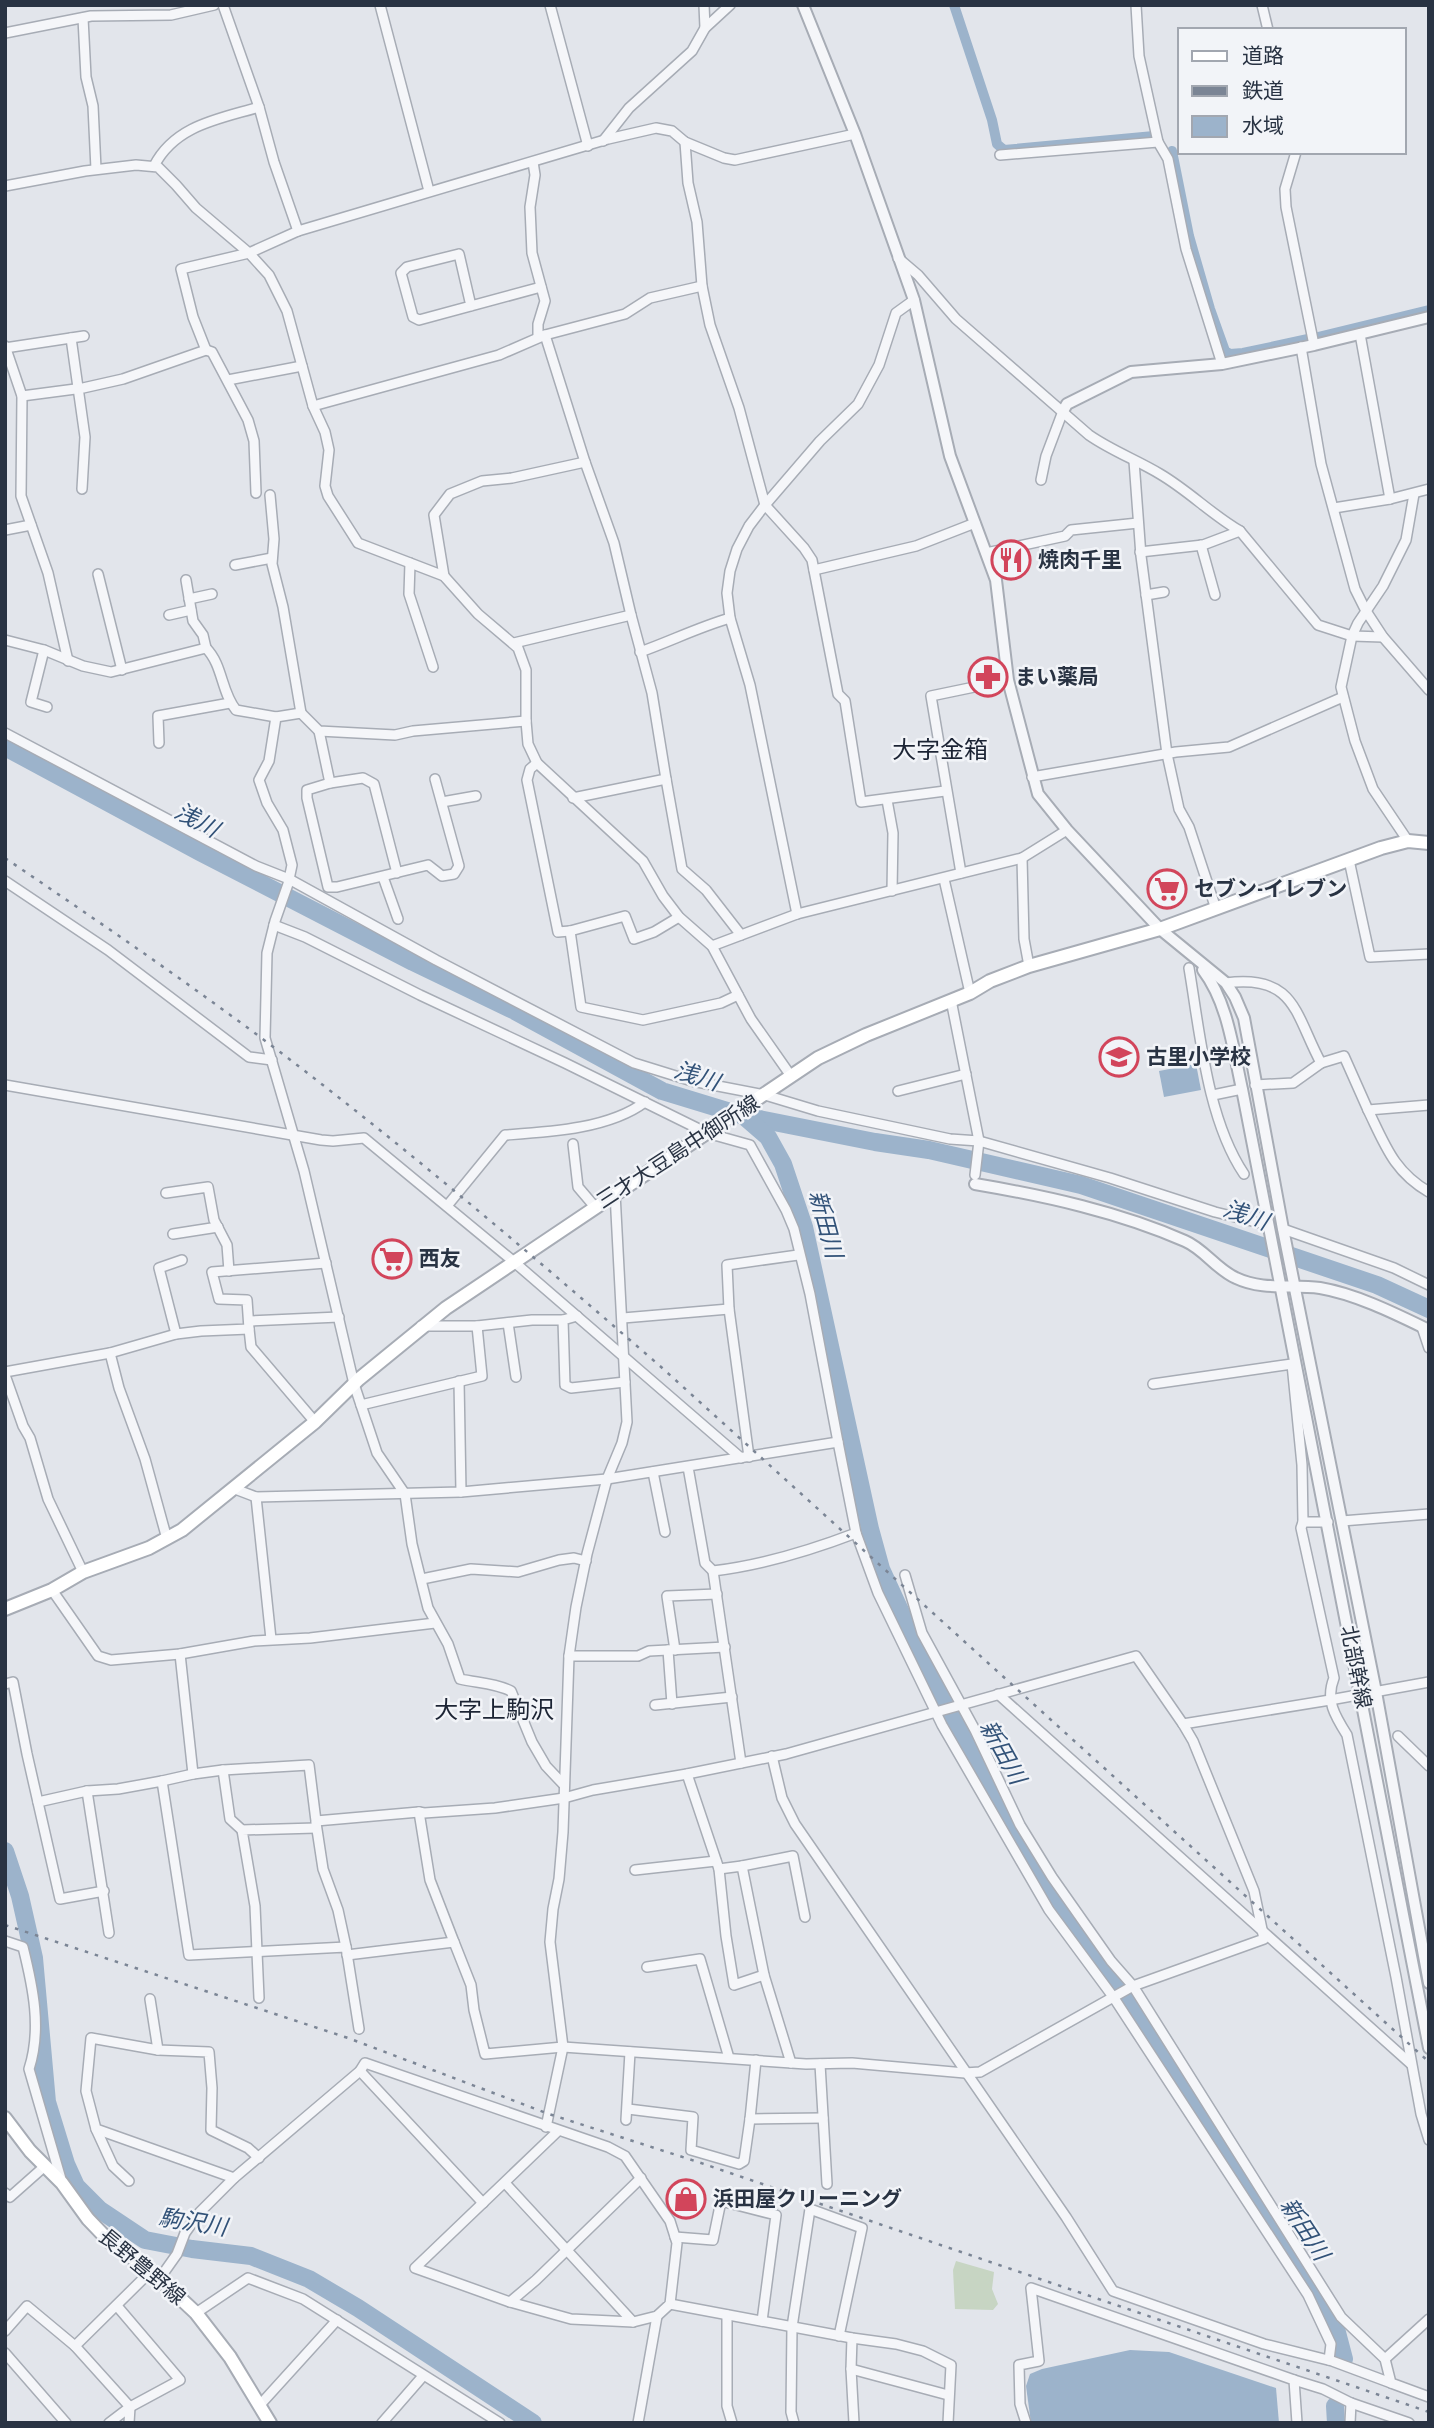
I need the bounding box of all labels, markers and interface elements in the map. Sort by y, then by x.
legend [1178,28,1406,154]
text: 道路 [1242,42,1284,69]
text: 鉄道 [1242,77,1284,104]
text: 水域 [1242,112,1284,139]
restaurant icon: 焼肉千里 [990,539,1032,581]
place label: 焼肉千里 [1038,546,1122,573]
pharmacy icon: まい薬局 [967,656,1009,698]
place label: まい薬局 [1015,663,1099,690]
district label: 大字金箱 [892,734,988,765]
water label: 浅川 [170,796,227,845]
supermarket icon: セブン-イレブン [1146,868,1188,910]
place label: セブン-イレブン [1194,875,1347,902]
school or university icon: 古里小学校 [1098,1036,1140,1078]
place label: 古里小学校 [1146,1043,1251,1070]
water label: 浅川 [671,1055,726,1097]
street label: 三才大豆島中御所線 [591,1089,764,1214]
water label: 新田川 [804,1187,850,1264]
water label: 浅川 [1220,1193,1275,1237]
supermarket icon: 西友 [371,1238,413,1280]
place label: 西友 [419,1245,461,1272]
street label: 北部幹線 [1335,1623,1378,1711]
district label: 大字上駒沢 [434,1694,554,1725]
water label: 新田川 [974,1715,1034,1792]
shop icon: 浜田屋クリーニング [665,2178,707,2220]
place label: 浜田屋クリーニング [713,2185,902,2212]
water label: 新田川 [1274,2192,1338,2268]
water label: 駒沢川 [157,2202,232,2242]
street label: 長野豊野線 [93,2223,191,2311]

